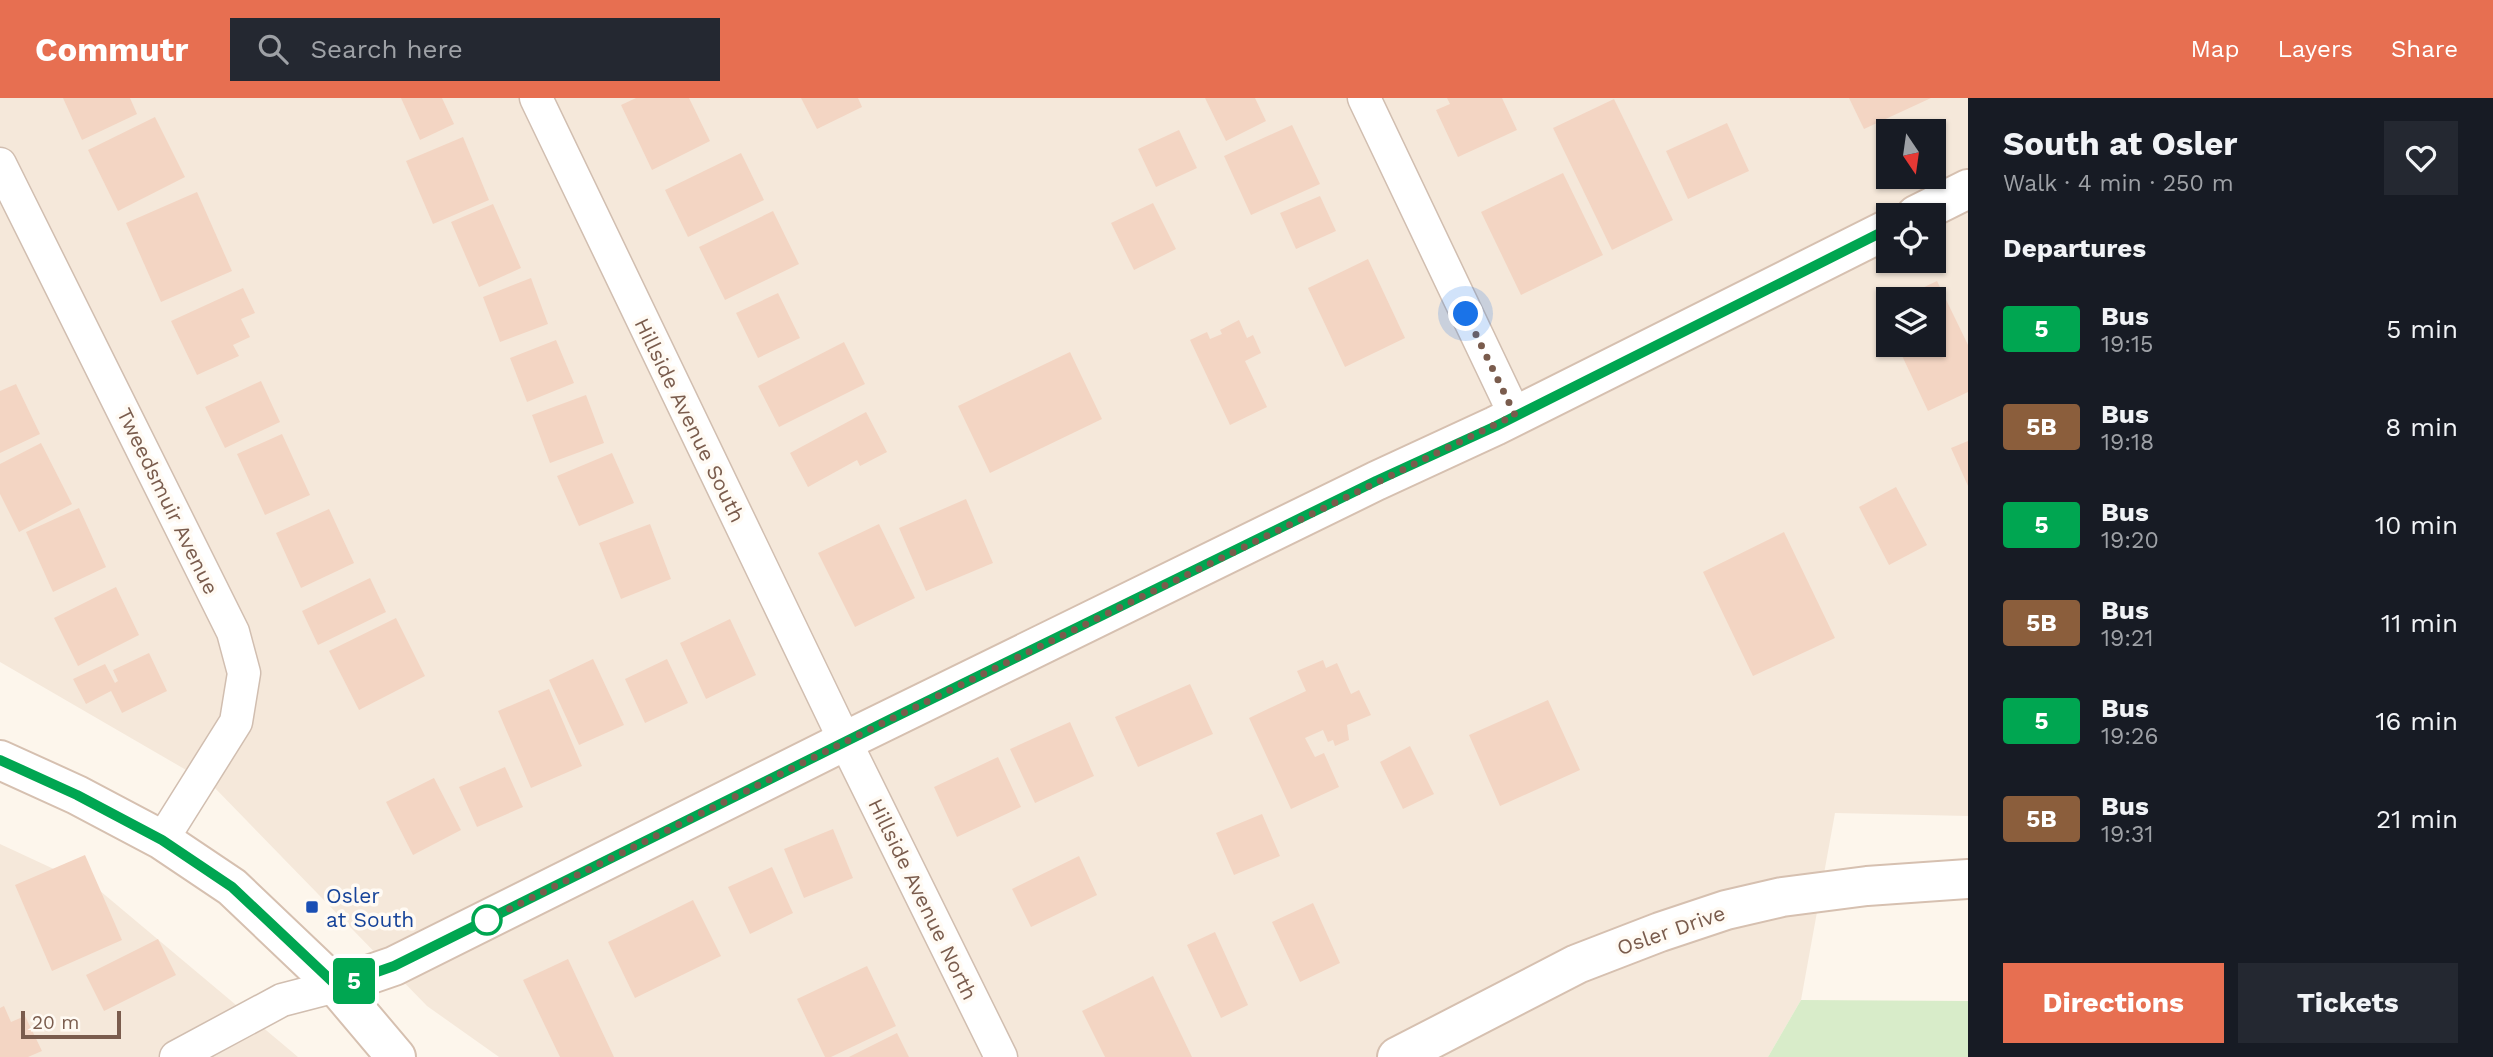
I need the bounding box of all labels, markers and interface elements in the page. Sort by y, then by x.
search box [230,18,720,81]
text: Commutr [35,30,188,69]
icon: search [254,30,292,68]
text: Search here [310,34,463,64]
text: Map [2191,35,2239,63]
text: Layers [2277,35,2353,63]
text: Share [2391,35,2458,63]
north arrow [1876,119,1946,189]
map controls [1876,119,1946,357]
button: heart [2384,121,2458,195]
text: South at Osler [2003,124,2238,163]
text: Walk · 4 min · 250 m [2003,170,2234,197]
button: locate [1876,203,1946,273]
text: Departures [2003,233,2146,263]
button: layers [1876,287,1946,357]
your location [1448,296,1483,331]
text: Bus [2101,301,2149,331]
street label: Hillside Avenue South [630,314,750,526]
text: 5 min [2386,314,2458,344]
text: 5 [2035,315,2049,343]
text: 19:15 [2101,331,2153,358]
text: Bus [2101,399,2149,429]
street label: Tweedsmuir Avenue [112,404,224,598]
text: 8 min [2385,412,2458,442]
text: 5B [2026,413,2057,441]
text: 19:18 [2101,429,2154,456]
text: Bus [2101,497,2149,527]
text: 10 min [2375,510,2458,540]
text: 5 [2035,511,2049,539]
text: 19:20 [2101,527,2159,554]
text: Bus [2101,595,2149,625]
text: 11 min [2381,608,2458,638]
text: 5B [2026,609,2057,637]
text: 19:21 [2101,625,2153,652]
text: Bus [2101,693,2149,723]
text: 16 min [2375,706,2458,736]
text: 5 [2035,707,2049,735]
text: 19:26 [2101,723,2158,750]
text: Bus [2101,791,2149,821]
street label: Hillside Avenue North [863,794,983,1004]
text: 21 min [2376,804,2458,834]
text: 5B [2026,805,2057,833]
text: 19:31 [2101,821,2153,848]
place label: Osler at South [326,883,414,932]
marker: Osler at South [304,899,320,915]
street label: Osler Drive [1614,900,1728,960]
unlabelled marker [472,905,502,935]
line badge: 5 [331,958,377,1004]
button: Directions [2003,963,2224,1043]
button: Tickets [2238,963,2458,1043]
text: 5 [347,967,361,995]
scale bar [21,1008,121,1040]
text: 20 m [32,1011,79,1034]

